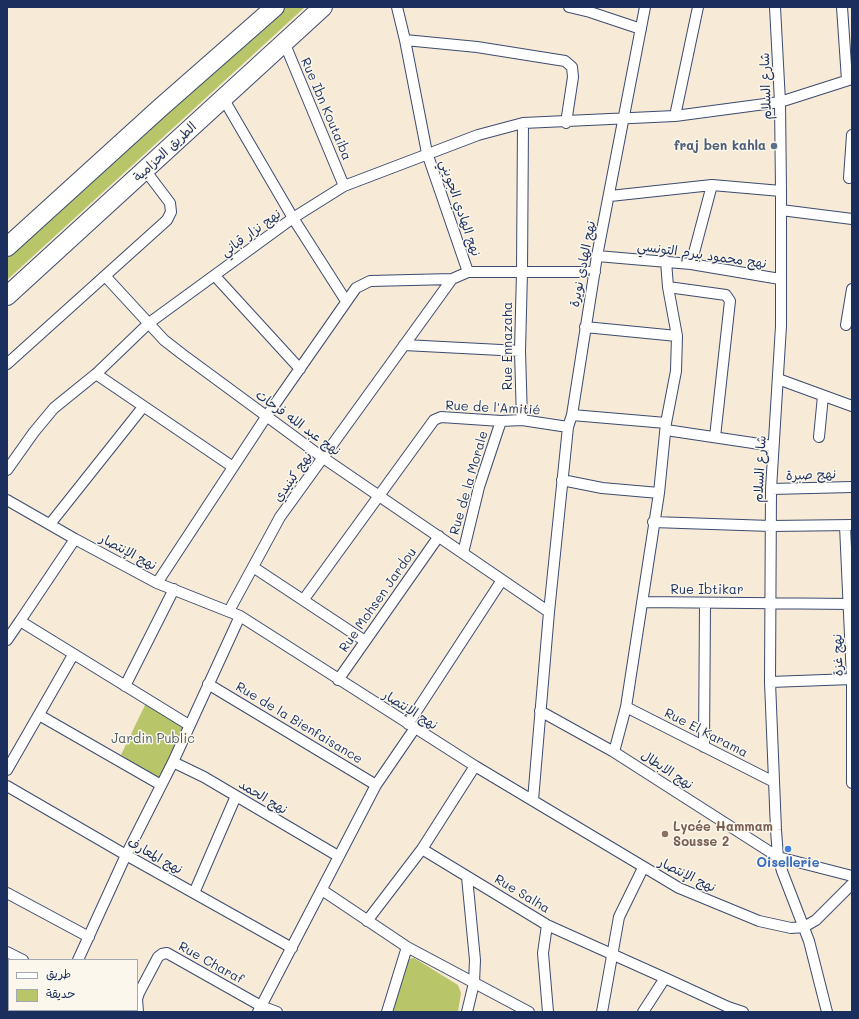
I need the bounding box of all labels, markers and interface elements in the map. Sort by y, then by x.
street label: شارع السلام [757,52,775,120]
street label: Rue Ibn Koutaiba [297,55,355,163]
street label: الطريق الحزامية [130,119,200,185]
place label: fraj ben kahla [674,138,766,154]
marker: fraj ben kahla [769,141,779,151]
street label: نهج الهادي الجويني [436,158,484,258]
street label: نهج نزار قباني [218,206,284,260]
street label: نهج الهادي نويرة [567,219,599,309]
street label: نهج محمود بيرم التونسي [636,238,768,272]
street label: Rue Ennazaha [500,302,516,390]
street label: نهج عبد الله فرحات [253,387,343,459]
street label: Rue de l'Amitié [445,398,541,418]
street label: Rue de la Morale [447,429,491,537]
street label: شارع السلام [750,435,770,503]
street label: نهج كينيدي [270,449,316,505]
street label: نهج صبرة [786,466,836,484]
street label: نهج الإنتصار [97,530,159,574]
street label: Rue Mohsen Jardou [336,545,420,655]
street label: Rue Ibtikar [671,582,743,598]
street label: نهج غزة [829,634,847,676]
street label: Rue de la Bienfaisance [233,679,365,767]
street label: نهج الإنتصار [379,687,441,733]
street label: Rue El Karama [662,705,750,761]
park label: Jardin Public [111,731,195,747]
street label: نهج الابطال [638,747,696,793]
street label: نهج الحمد [236,776,290,818]
place label: Lycée Hammam Sousse 2 [673,819,773,850]
marker: Lycée Hammam Sousse 2 [660,829,670,839]
street label: نهج المعارف [125,834,185,878]
marker: Oisellerie [783,844,793,854]
street label: نهج الإنتصار [656,854,718,896]
place label: Oisellerie [757,855,819,871]
street label: Rue Salha [492,871,552,917]
street label: Rue Charaf [176,939,246,987]
legend [8,959,138,1011]
text: طريق [46,965,71,981]
text: حديقة [46,985,75,1001]

